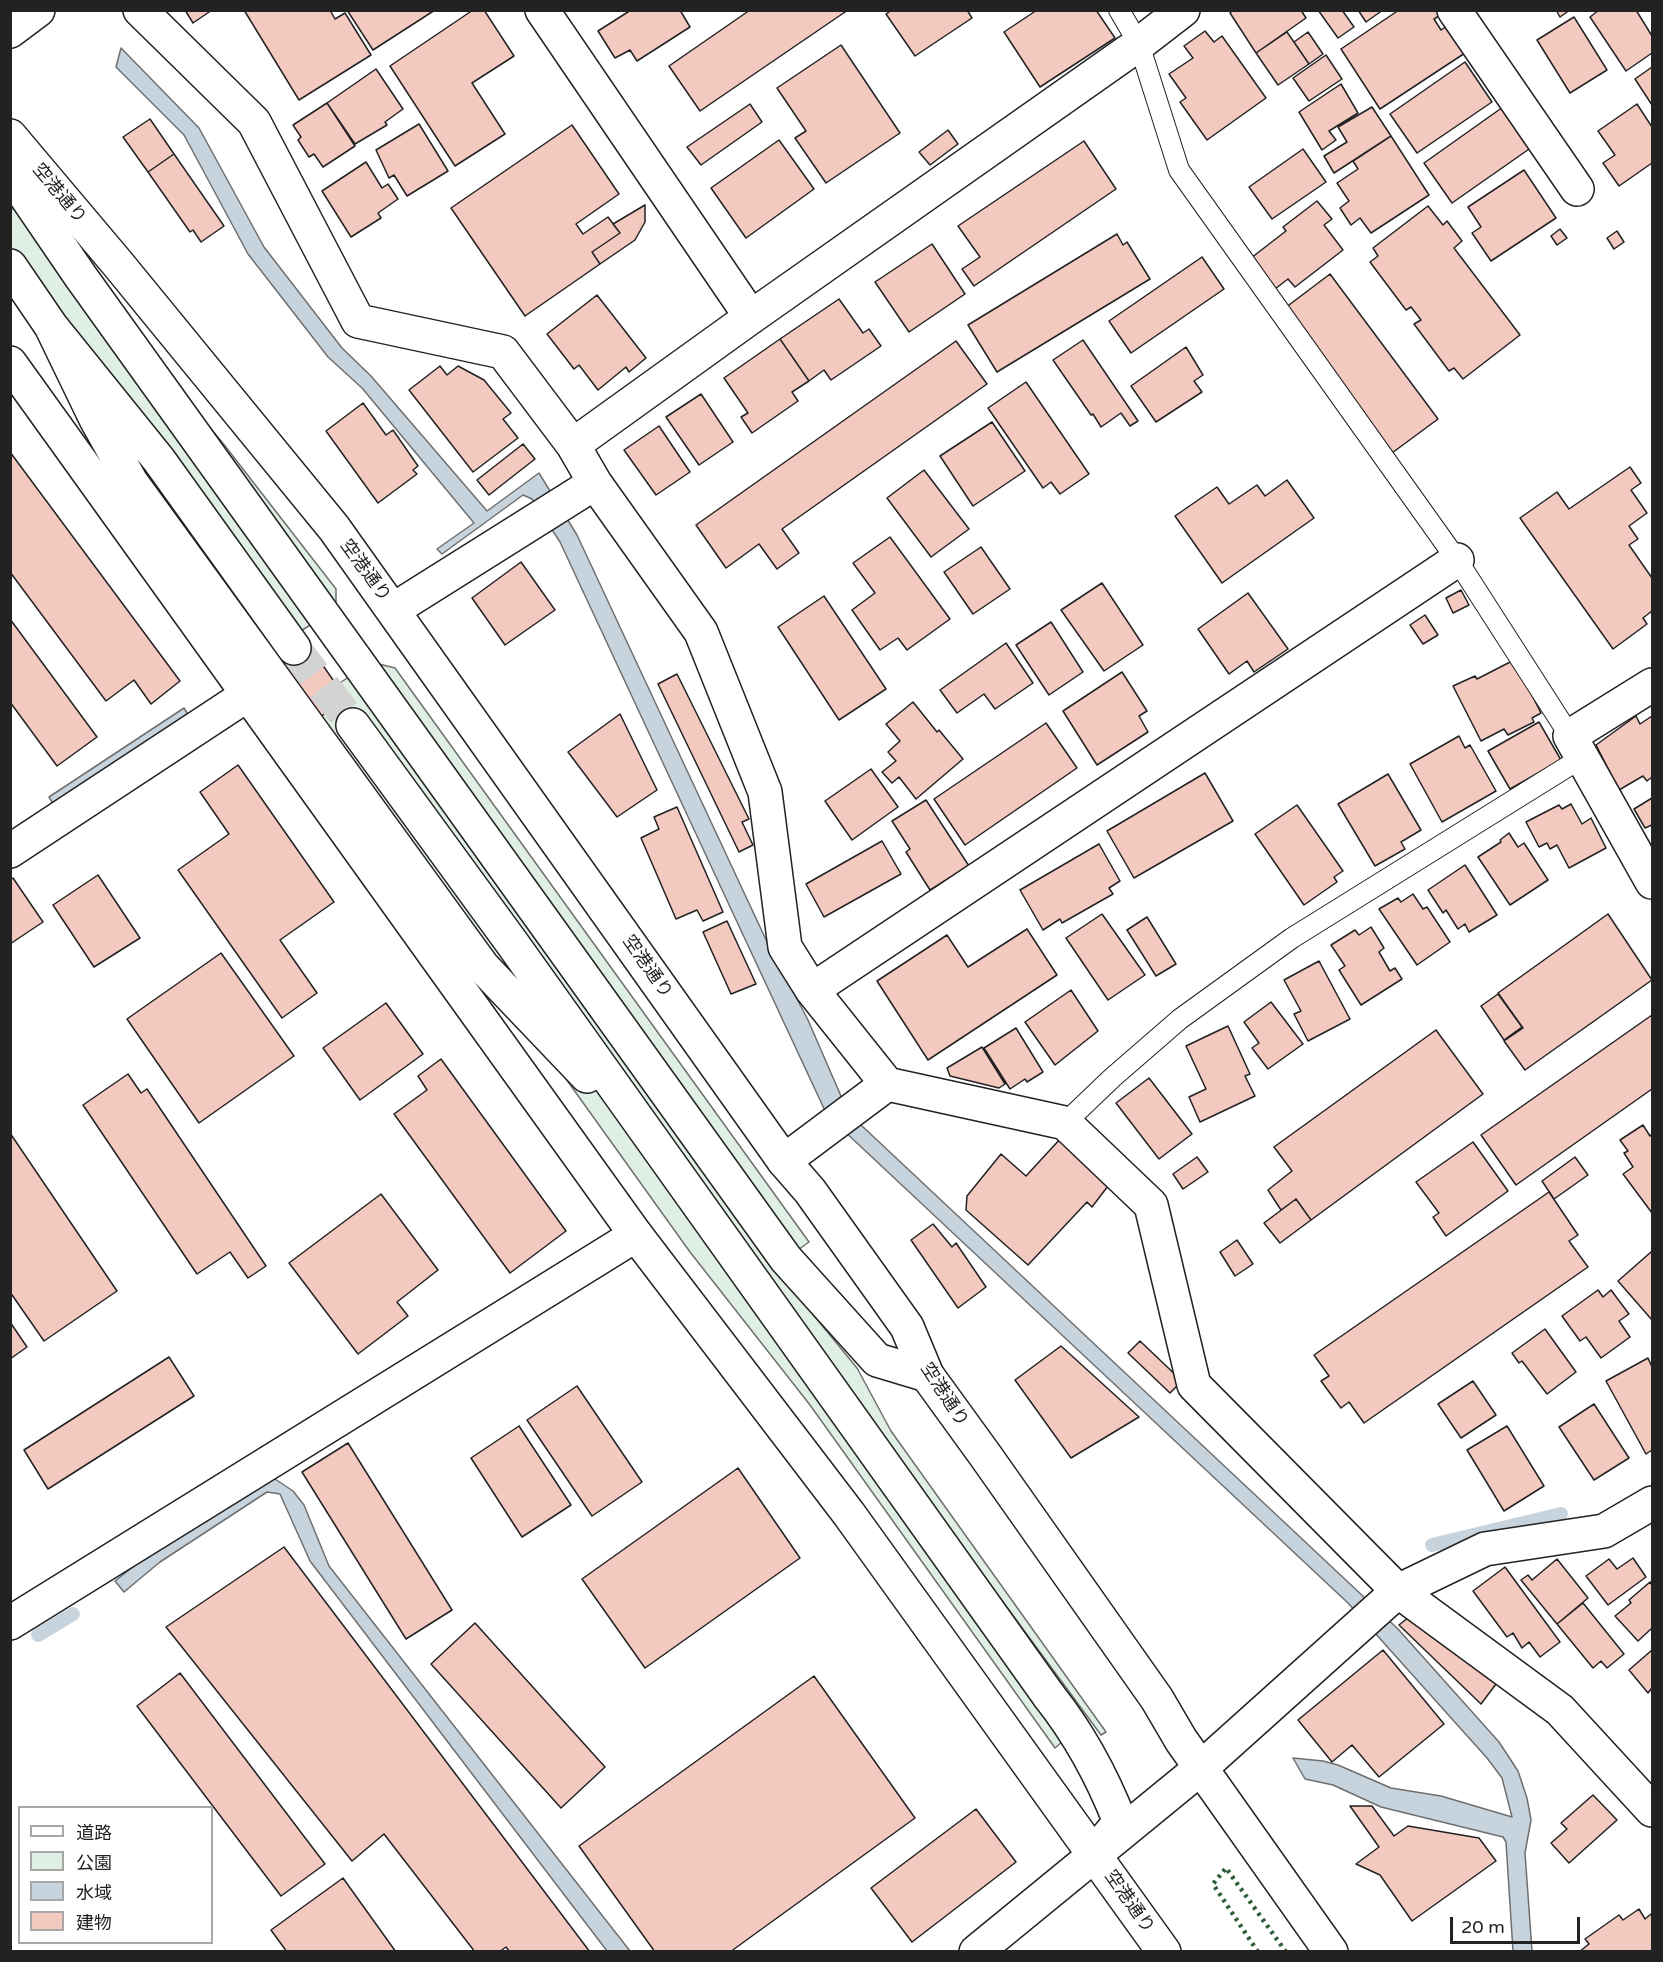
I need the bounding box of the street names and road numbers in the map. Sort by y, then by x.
street label: 空港通り [28,159,90,229]
street label: 空港通り [335,536,395,606]
street label: 空港通り [618,931,676,1003]
street label: 空港通り [915,1359,973,1431]
street label: 空港通り [1100,1866,1158,1938]

